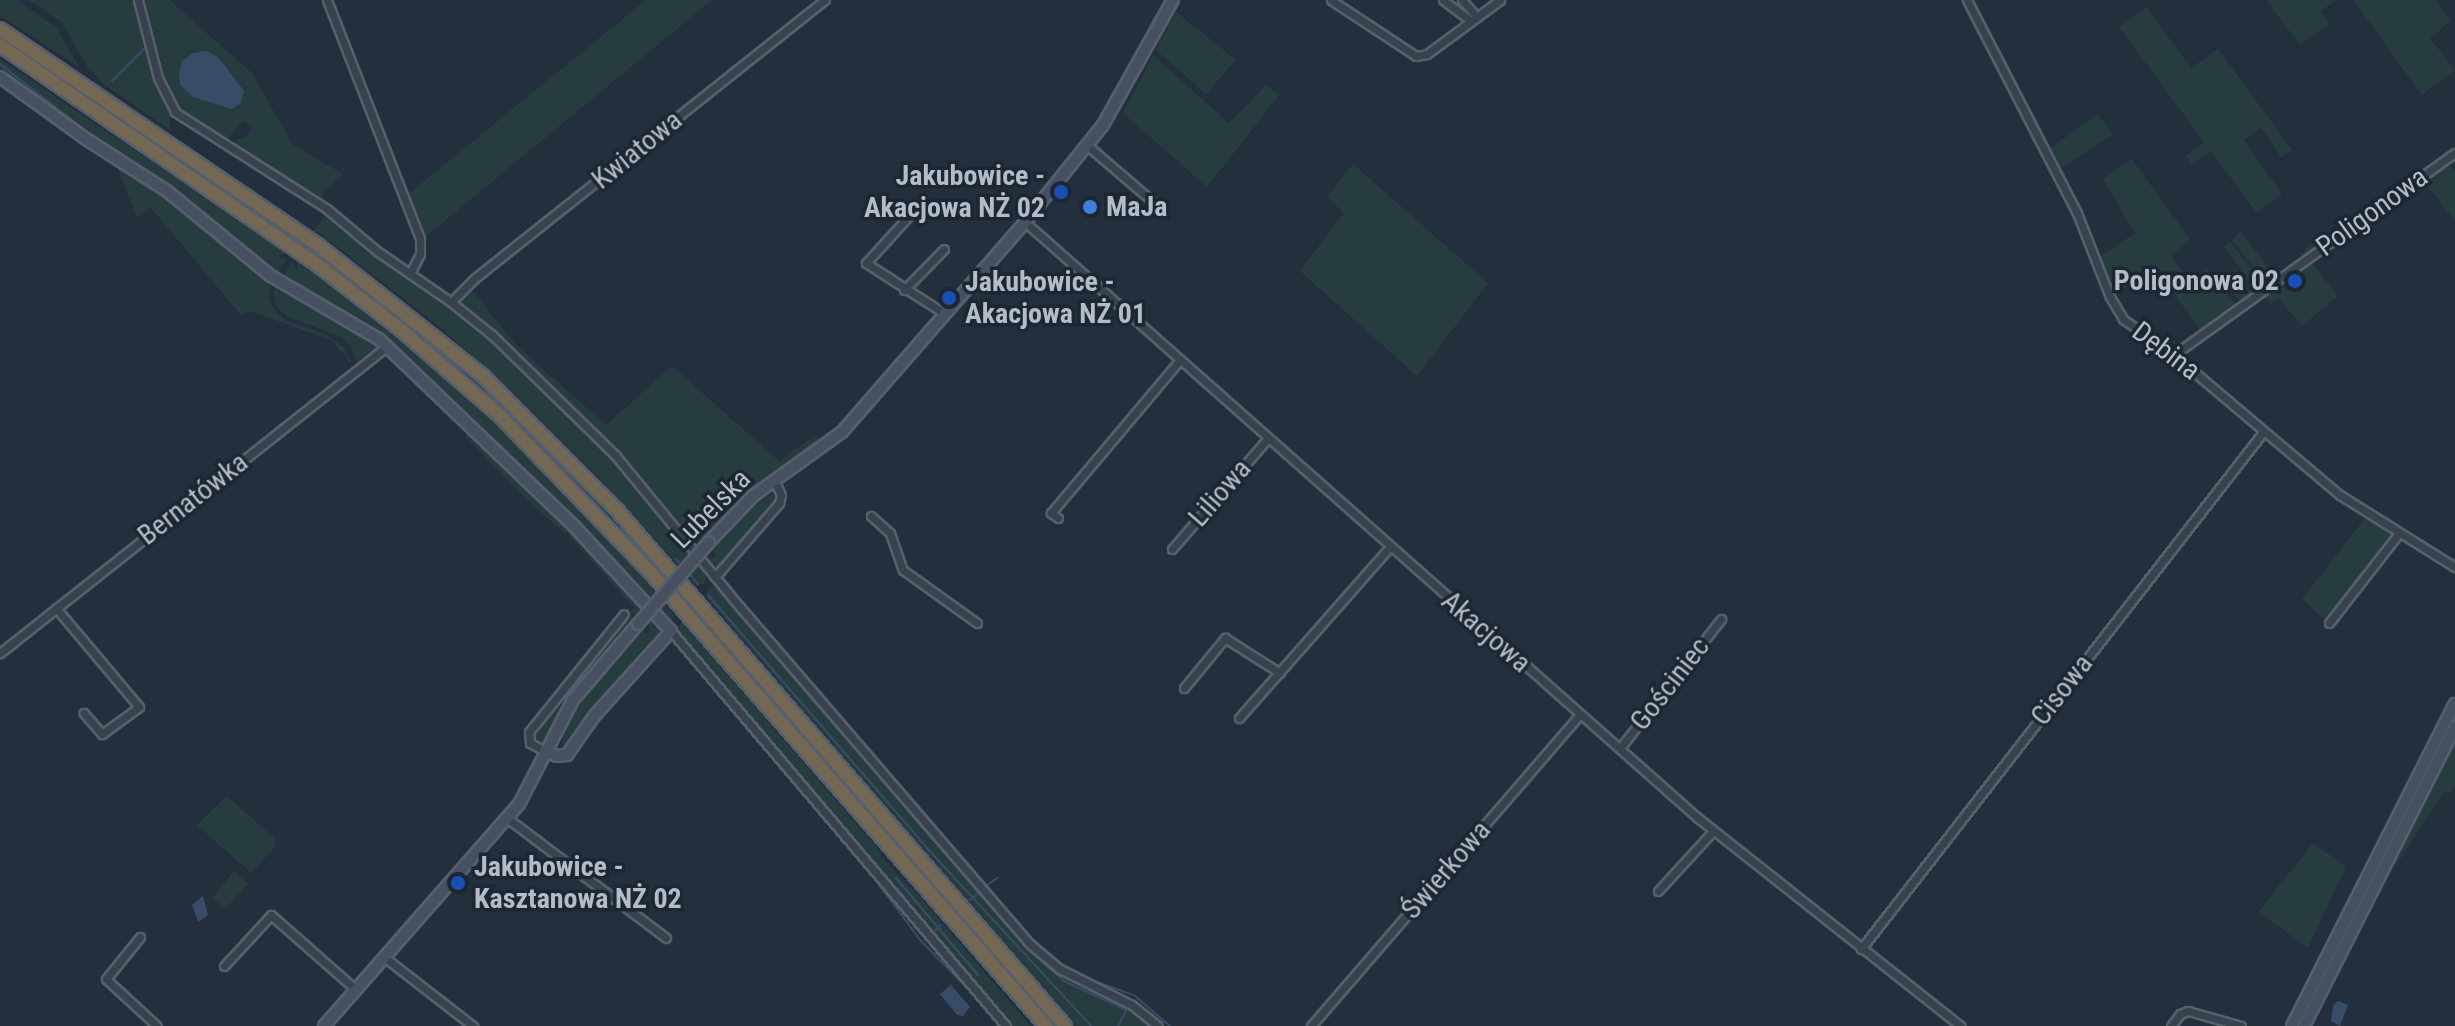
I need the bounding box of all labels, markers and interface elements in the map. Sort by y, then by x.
street label: Kwiatowa [585,104,689,196]
place label: Jakubowice - Akacjowa NŻ 02 [864,159,1045,225]
street label: Poligonowa [2310,160,2434,264]
marker: Jakubowice - Akacjowa NŻ 02 [1052,183,1070,201]
place label: MaJa [1106,190,1167,224]
marker: MaJa [1081,198,1099,216]
place label: Poligonowa 02 [2114,264,2279,298]
place label: Jakubowice - Akacjowa NŻ 01 [965,265,1146,331]
marker: Poligonowa 02 [2286,272,2304,290]
marker: Jakubowice - Akacjowa NŻ 01 [940,289,958,307]
street label: Dębina [2125,315,2207,387]
street label: Bernatówka [131,446,255,552]
street label: Liliowa [1182,452,1258,534]
street label: Lubelska [664,462,758,556]
street label: Akacjowa [1435,584,1537,680]
street label: Gościniec [1623,631,1717,737]
street label: Cisowa [2024,648,2100,732]
street label: Świerkowa [1394,814,1498,926]
place label: Jakubowice - Kasztanowa NŻ 02 [474,850,682,916]
marker: Jakubowice - Kasztanowa NŻ 02 [449,874,467,892]

